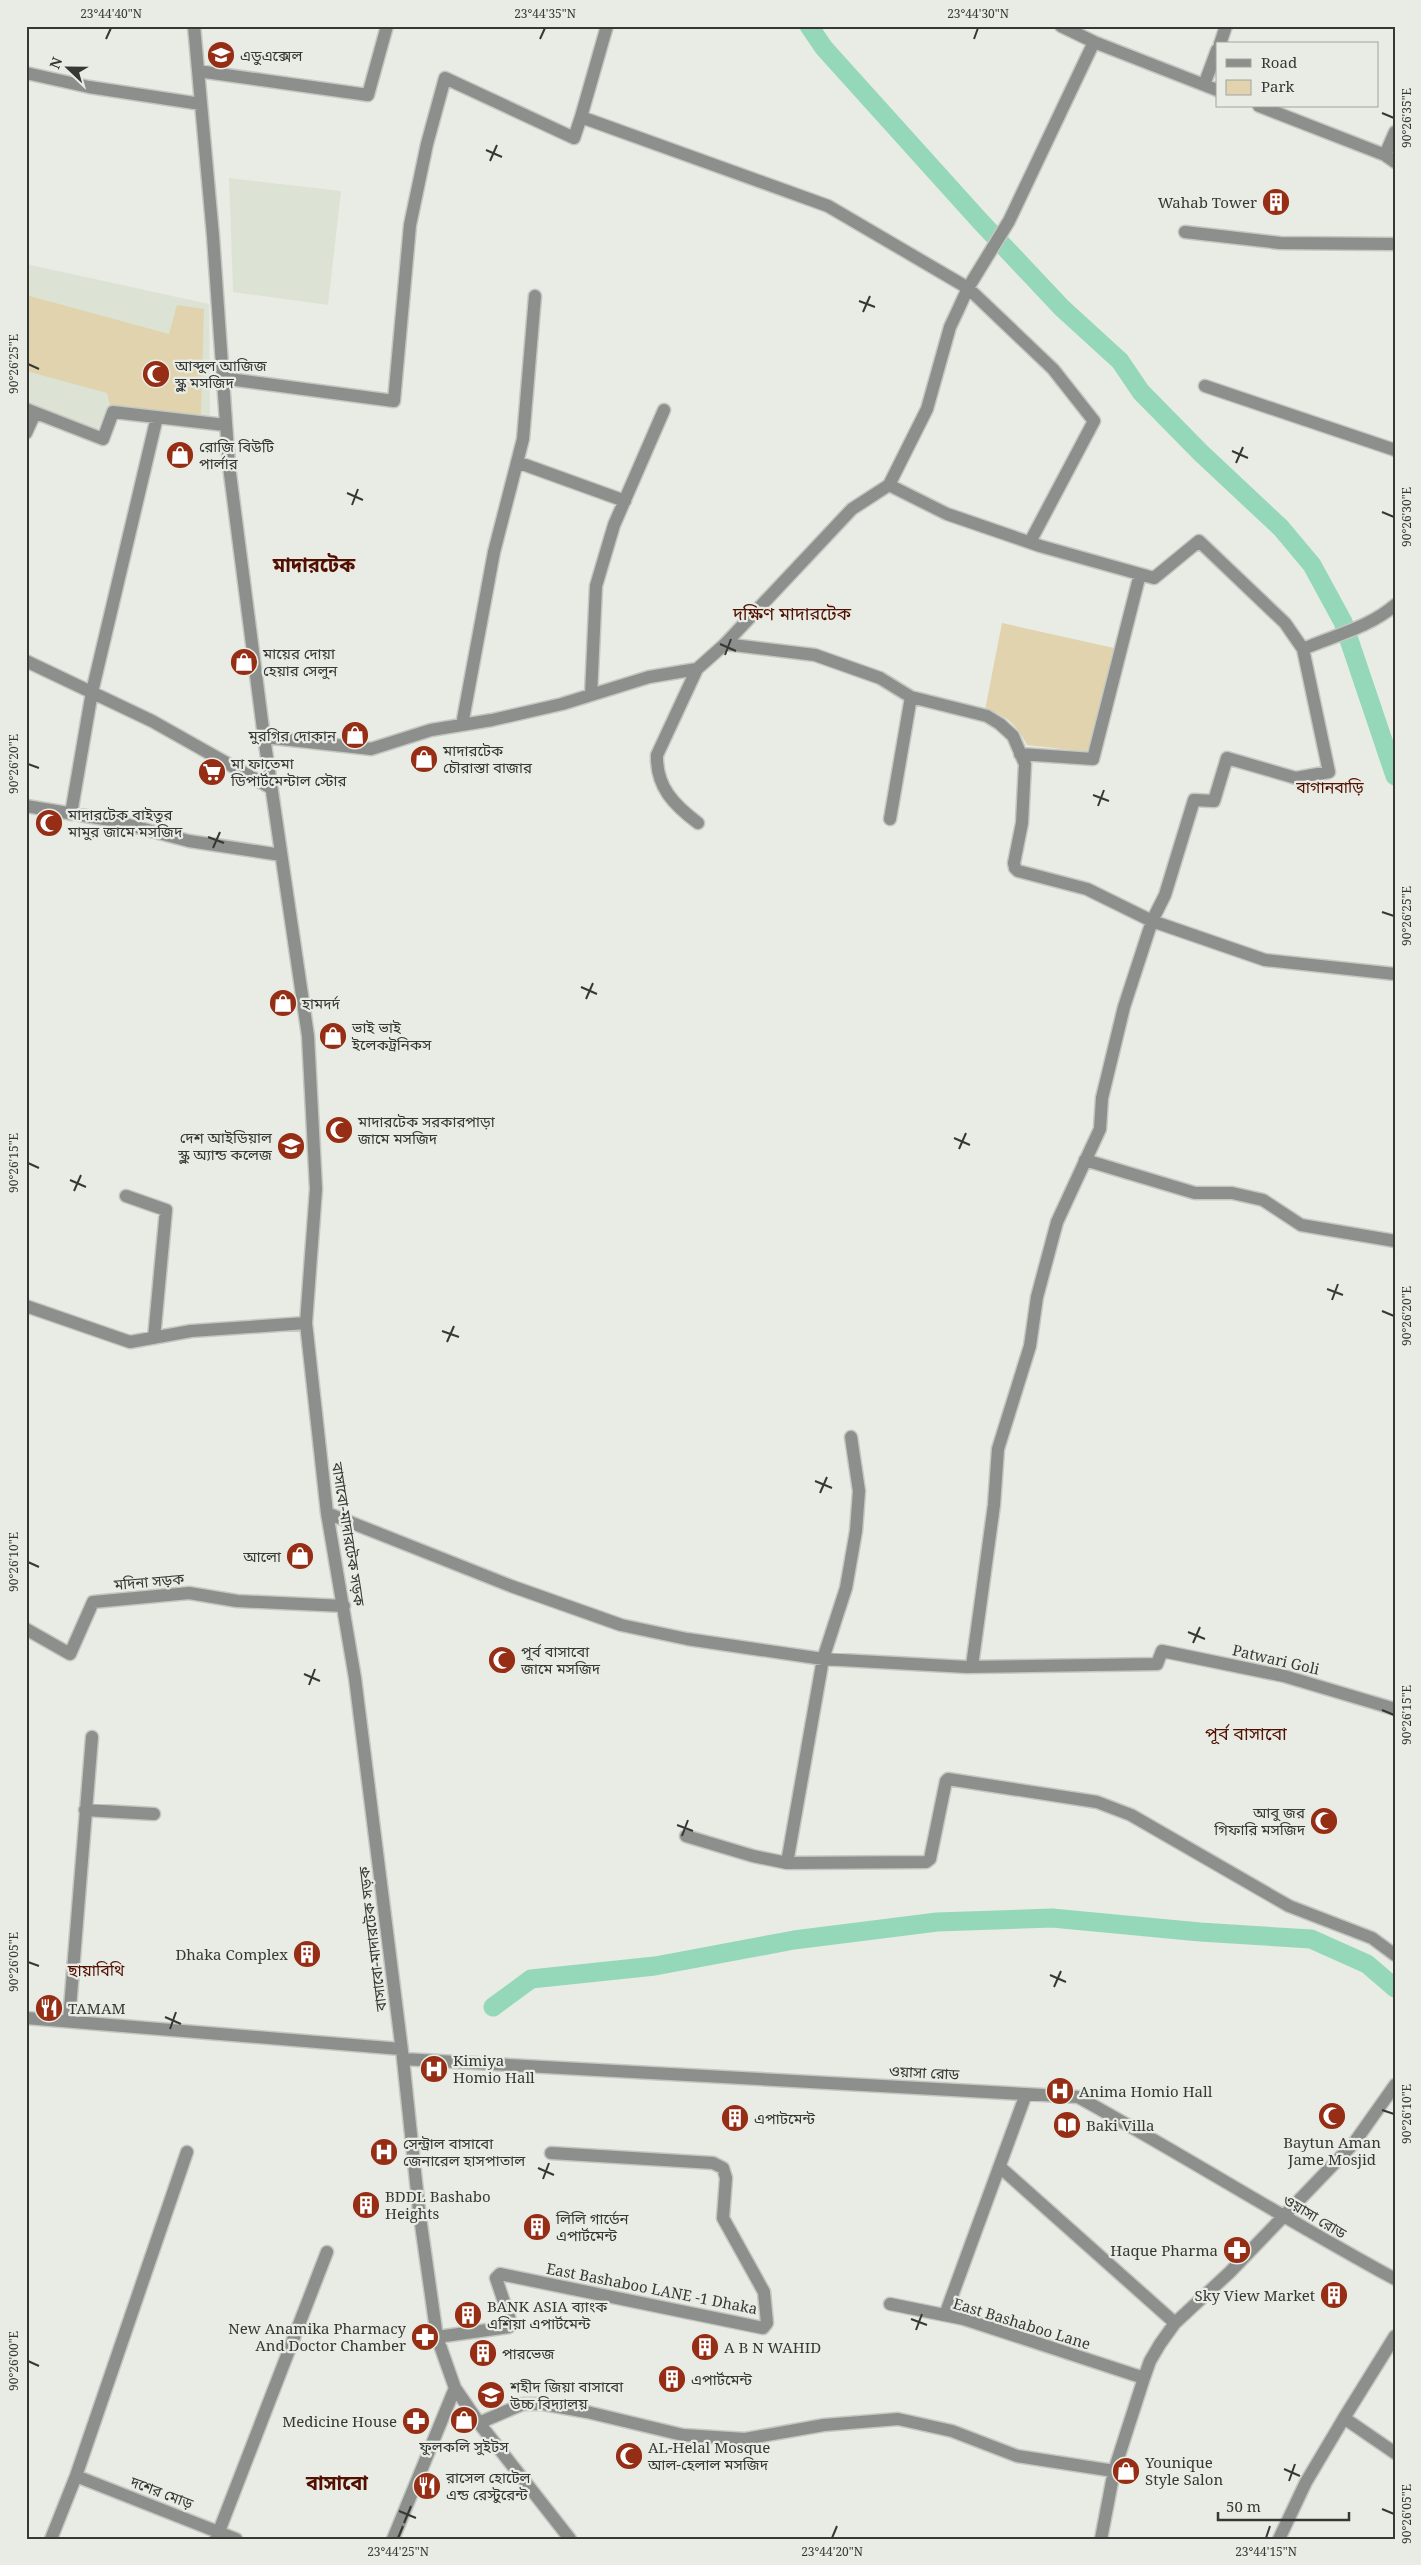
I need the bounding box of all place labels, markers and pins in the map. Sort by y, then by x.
school or university icon: এডুএক্সেল [206,40,236,70]
place label: এডুএক্সেল [240,45,303,66]
building icon: Wahab Tower [1261,187,1291,217]
place label: Wahab Tower [1158,192,1257,212]
place label: আব্দুল আজিজ স্কুল মসজিদ [174,355,268,392]
mosque icon: আব্দুল আজিজ স্কুল মসজিদ [141,359,171,389]
place label: রোজি বিউটি পার্লার [199,436,275,473]
shop icon: রোজি বিউটি পার্লার [165,440,195,470]
place label: মায়ের দোয়া হেয়ার সেলুন [262,643,338,680]
shop icon: মায়ের দোয়া হেয়ার সেলুন [229,647,259,677]
shop icon: মুরগির দোকান [340,720,370,750]
place label: মুরগির দোকান [248,725,337,745]
place label: মাদারটেক চৌরাস্তা বাজার [442,740,533,777]
shop icon: মাদারটেক চৌরাস্তা বাজার [409,744,439,774]
place label: মা ফাতেমা ডিপার্টমেন্টাল স্টোর [230,753,348,790]
supermarket icon: মা ফাতেমা ডিপার্টমেন্টাল স্টোর [197,757,227,787]
place label: মাদারটেক বাইতুর মামুর জামে মসজিদ [67,804,183,841]
mosque icon: মাদারটেক বাইতুর মামুর জামে মসজিদ [34,808,64,838]
shop icon: হামদর্দ [268,988,298,1018]
place label: হামদর্দ [301,993,340,1013]
place label: ভাই ভাই ইলেকট্রনিকস [351,1017,432,1054]
shop icon: ভাই ভাই ইলেকট্রনিকস [318,1021,348,1051]
place label: মাদারটেক সরকারপাড়া জামে মসজিদ [357,1111,496,1148]
mosque icon: মাদারটেক সরকারপাড়া জামে মসজিদ [324,1115,354,1145]
place label: দেশ আইডিয়াল স্কুল অ্যান্ড কলেজ [177,1127,273,1164]
school or university icon: দেশ আইডিয়াল স্কুল অ্যান্ড কলেজ [276,1131,306,1161]
shop icon: আলো [285,1541,315,1571]
place label: আলো [242,1546,282,1566]
place label: পূর্ব বাসাবো জামে মসজিদ [520,1641,601,1678]
mosque icon: পূর্ব বাসাবো জামে মসজিদ [487,1645,517,1675]
place label: আবু জর গিফারি মসজিদ [1213,1802,1306,1839]
mosque icon: আবু জর গিফারি মসজিদ [1309,1806,1339,1836]
building icon: Dhaka Complex [292,1939,322,1969]
place label: Dhaka Complex [175,1944,288,1964]
restaurant icon: TAMAM [34,1993,64,2023]
place label: TAMAM [68,1998,126,2018]
place label: Kimiya Homio Hall [453,2050,535,2087]
hospital icon: Kimiya Homio Hall [419,2054,449,2084]
hospital icon: Anima Homio Hall [1045,2076,1075,2106]
place label: Anima Homio Hall [1079,2081,1213,2101]
mosque icon: Baytun Aman Jame Mosjid [1317,2101,1347,2131]
building icon: এপাটমেন্ট [720,2103,750,2133]
place label: এপাটমেন্ট [754,2108,816,2128]
library icon: Baki Villa [1052,2110,1082,2140]
place label: Baki Villa [1086,2115,1154,2135]
place label: Baytun Aman Jame Mosjid [1283,2132,1381,2169]
place label: সেন্ট্রাল বাসাবো জেনারেল হাসপাতাল [403,2133,526,2170]
hospital icon: সেন্ট্রাল বাসাবো জেনারেল হাসপাতাল [369,2137,399,2167]
place label: BDDL Bashabo Heights [385,2186,491,2223]
building icon: BDDL Bashabo Heights [351,2190,381,2220]
place label: লিলি গার্ডেন এপার্টমেন্ট [555,2208,630,2245]
building icon: লিলি গার্ডেন এপার্টমেন্ট [522,2212,552,2242]
pharmacy icon: Haque Pharma [1222,2235,1252,2265]
place label: Haque Pharma [1110,2240,1218,2260]
building icon: Sky View Market [1319,2280,1349,2310]
place label: Sky View Market [1195,2285,1315,2305]
place label: BANK ASIA ব্যাংক এশিয়া এপার্টমেন্ট [487,2296,608,2333]
building icon: BANK ASIA ব্যাংক এশিয়া এপার্টমেন্ট [453,2300,483,2330]
place label: New Anamika Pharmacy And Doctor Chamber [228,2318,407,2355]
pharmacy icon: New Anamika Pharmacy And Doctor Chamber [410,2322,440,2352]
building icon: A B N WAHID [690,2332,720,2362]
place label: A B N WAHID [724,2337,821,2357]
building icon: পারভেজ [468,2338,498,2368]
place label: পারভেজ [502,2343,556,2363]
building icon: এপার্টমেন্ট [657,2364,687,2394]
place label: এপার্টমেন্ট [691,2369,753,2389]
place label: শহীদ জিয়া বাসাবো উচ্চ বিদ্যালয় [509,2376,624,2413]
school or university icon: শহীদ জিয়া বাসাবো উচ্চ বিদ্যালয় [476,2380,506,2410]
shop icon: ফুলকলি সুইটস [449,2405,479,2435]
pharmacy icon: Medicine House [401,2406,431,2436]
place label: Medicine House [282,2411,397,2431]
place label: ফুলকলি সুইটস [418,2436,509,2456]
place label: AL-Helal Mosque আল-হেলাল মসজিদ [647,2437,770,2474]
mosque icon: AL-Helal Mosque আল-হেলাল মসজিদ [614,2441,644,2471]
place label: Younique Style Salon [1144,2452,1223,2489]
shop icon: Younique Style Salon [1111,2456,1141,2486]
place label: রাসেল হোটেল এন্ড রেস্টুরেন্ট [445,2467,532,2504]
restaurant icon: রাসেল হোটেল এন্ড রেস্টুরেন্ট [412,2471,442,2501]

